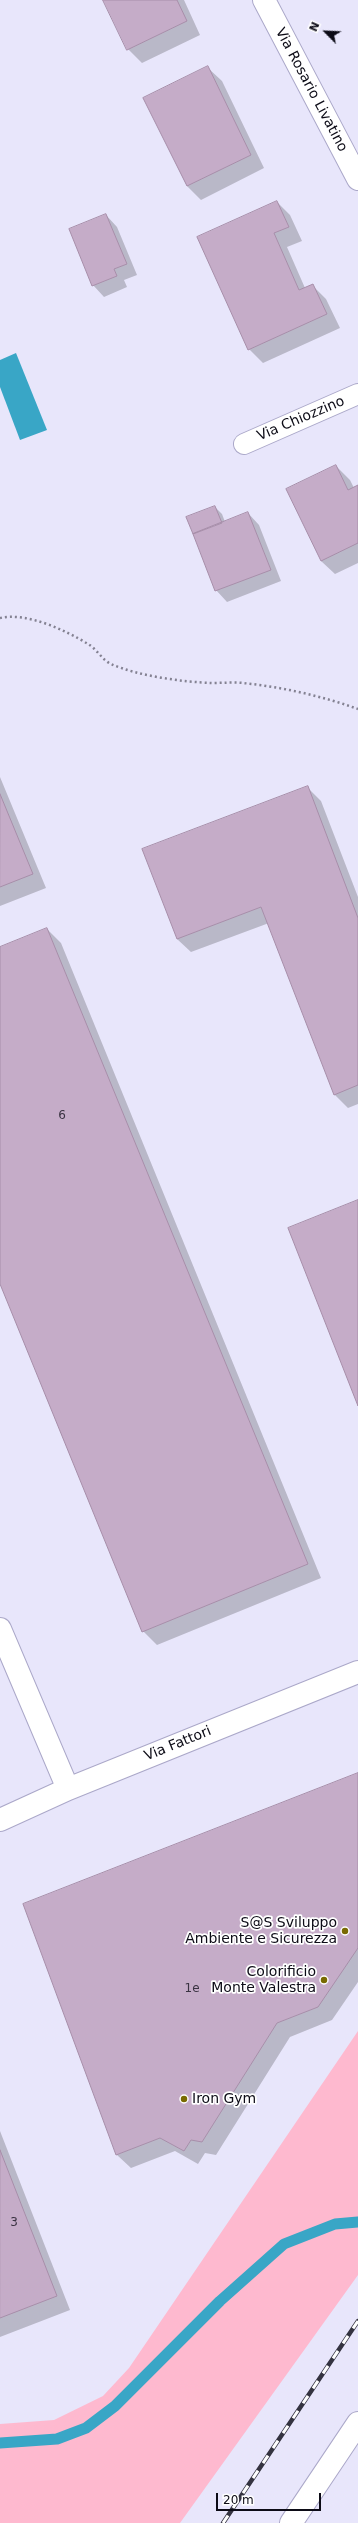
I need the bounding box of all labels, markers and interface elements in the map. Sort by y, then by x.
north arrow [306,12,346,52]
text: N [307,20,322,34]
street label: Via Rosario Livatino [271,25,351,155]
street label: Via Chiozzino [255,393,347,445]
house number: 6 [58,1109,66,1123]
street label: Via Fattori [142,1723,214,1765]
place label: S@S Sviluppo Ambiente e Sicurezza [185,1915,337,1948]
marker: S@S Sviluppo Ambiente e Sicurezza [340,1926,350,1936]
place label: Colorificio Monte Valestra [211,1964,316,1996]
marker: Colorificio Monte Valestra [319,1975,329,1985]
house number: 1e [184,1982,200,1996]
place label: Iron Gym [192,2091,256,2107]
marker: Iron Gym [179,2094,189,2104]
house number: 3 [10,2216,18,2230]
scale bar [218,2485,323,2511]
text: 20 m [223,2493,254,2507]

